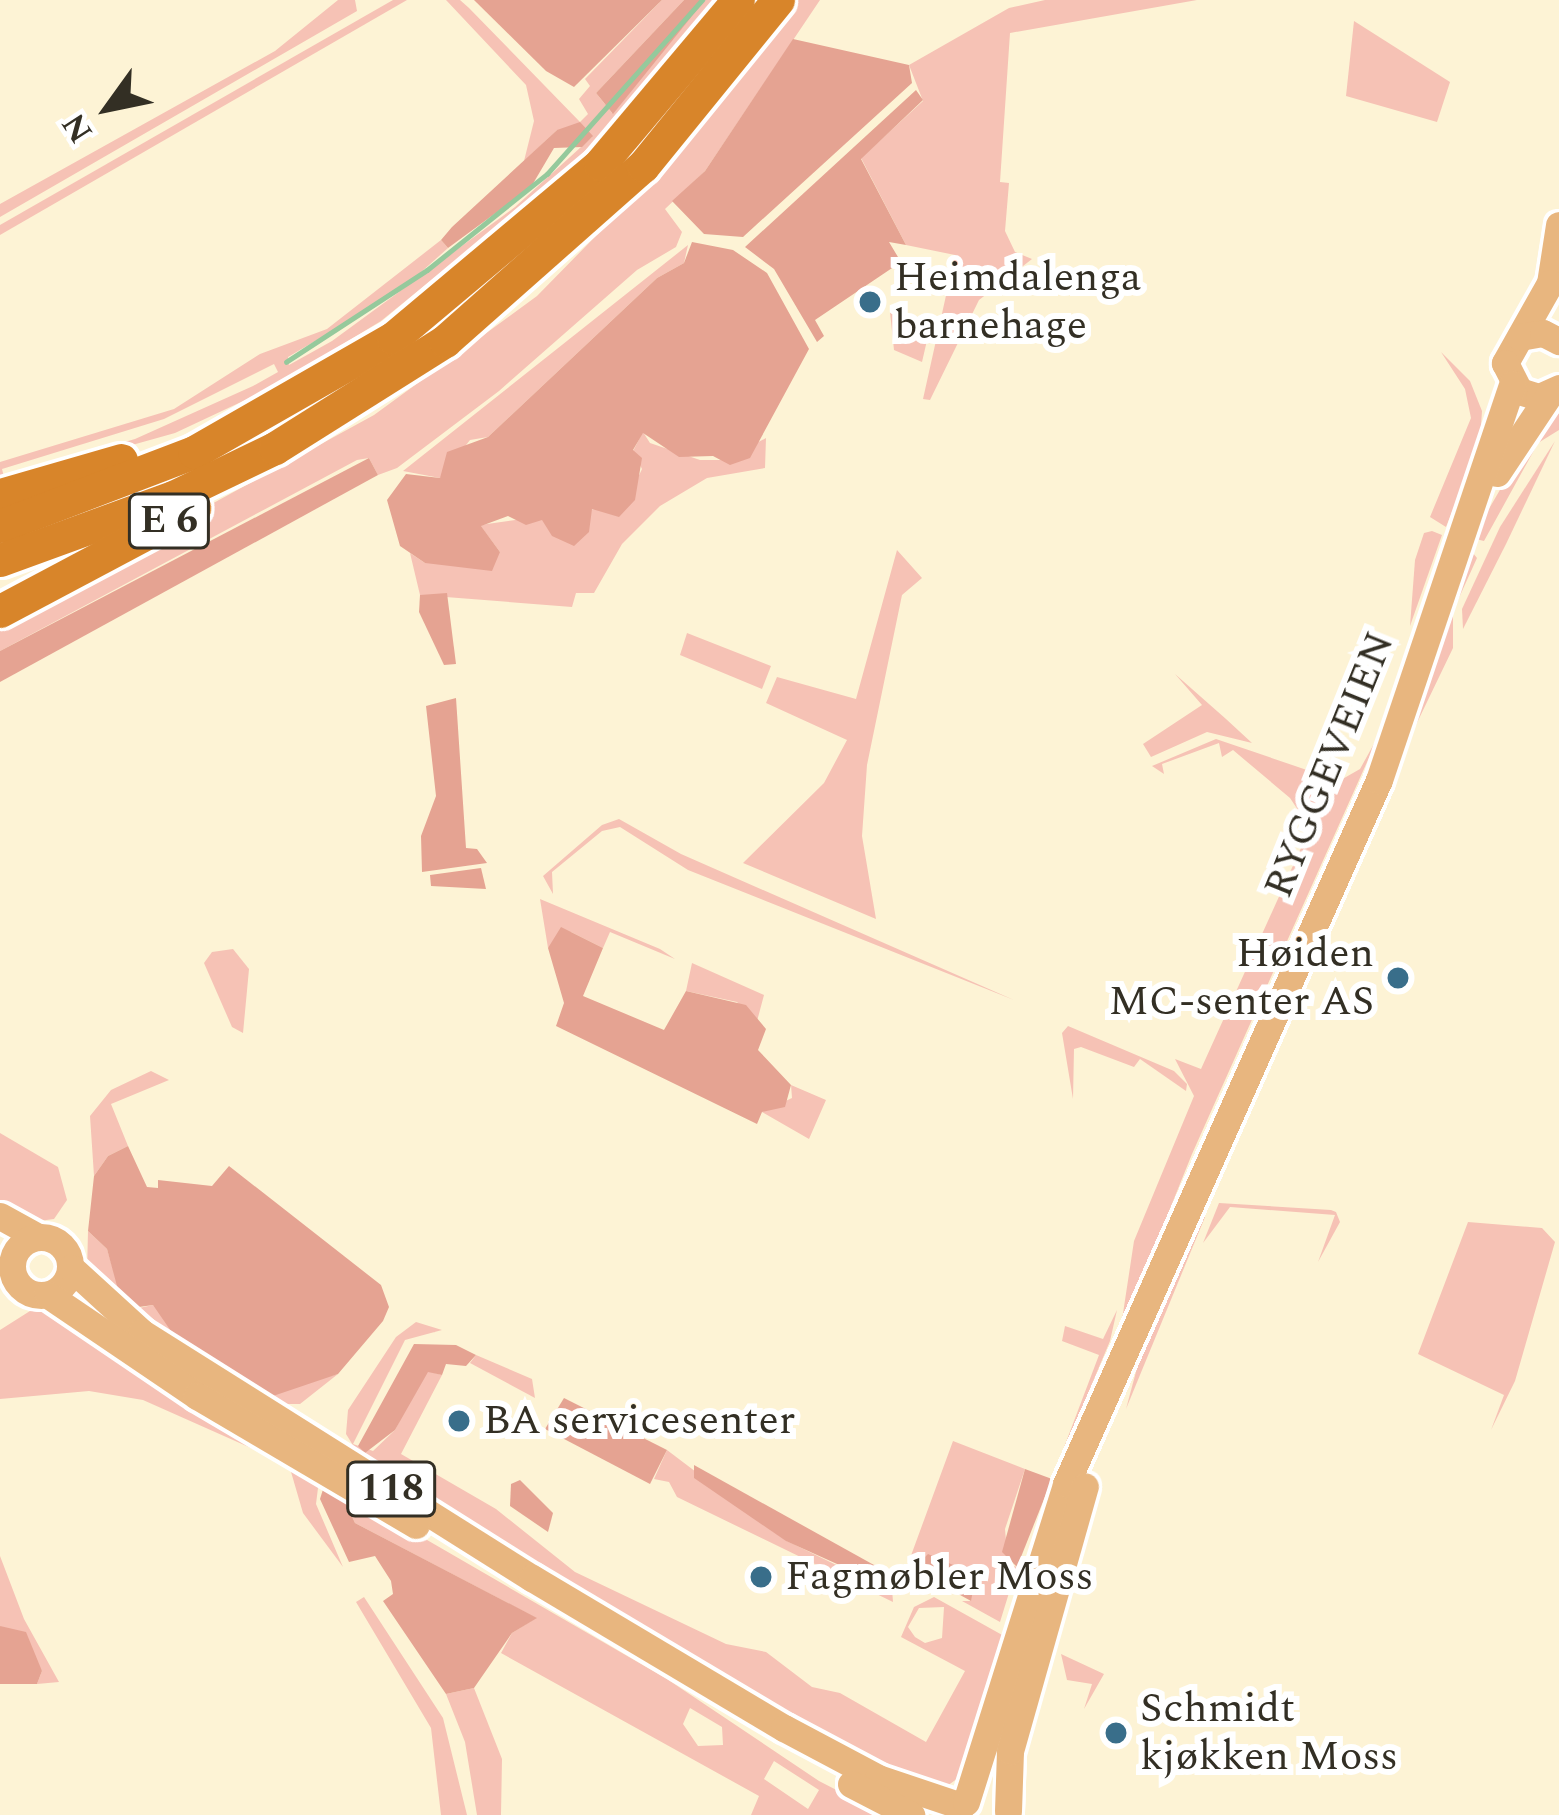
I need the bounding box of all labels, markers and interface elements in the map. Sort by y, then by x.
north arrow [48,48,168,168]
text: N [50,103,106,153]
place label: Heimdalenga barnehage [894,253,1141,352]
marker: Heimdalenga barnehage [857,289,883,315]
road number: E 6 [127,488,211,554]
street label: RYGGEVEIEN [1254,625,1406,905]
place label: Høiden MC-senter AS [1109,929,1374,1028]
marker: Høiden MC-senter AS [1385,965,1411,991]
place label: BA servicesenter [483,1396,795,1446]
marker: BA servicesenter [446,1408,472,1434]
road number: 118 [346,1456,436,1522]
place label: Fagmøbler Moss [785,1552,1094,1602]
marker: Fagmøbler Moss [748,1564,774,1590]
place label: Schmidt kjøkken Moss [1140,1684,1398,1782]
marker: Schmidt kjøkken Moss [1103,1720,1129,1746]

